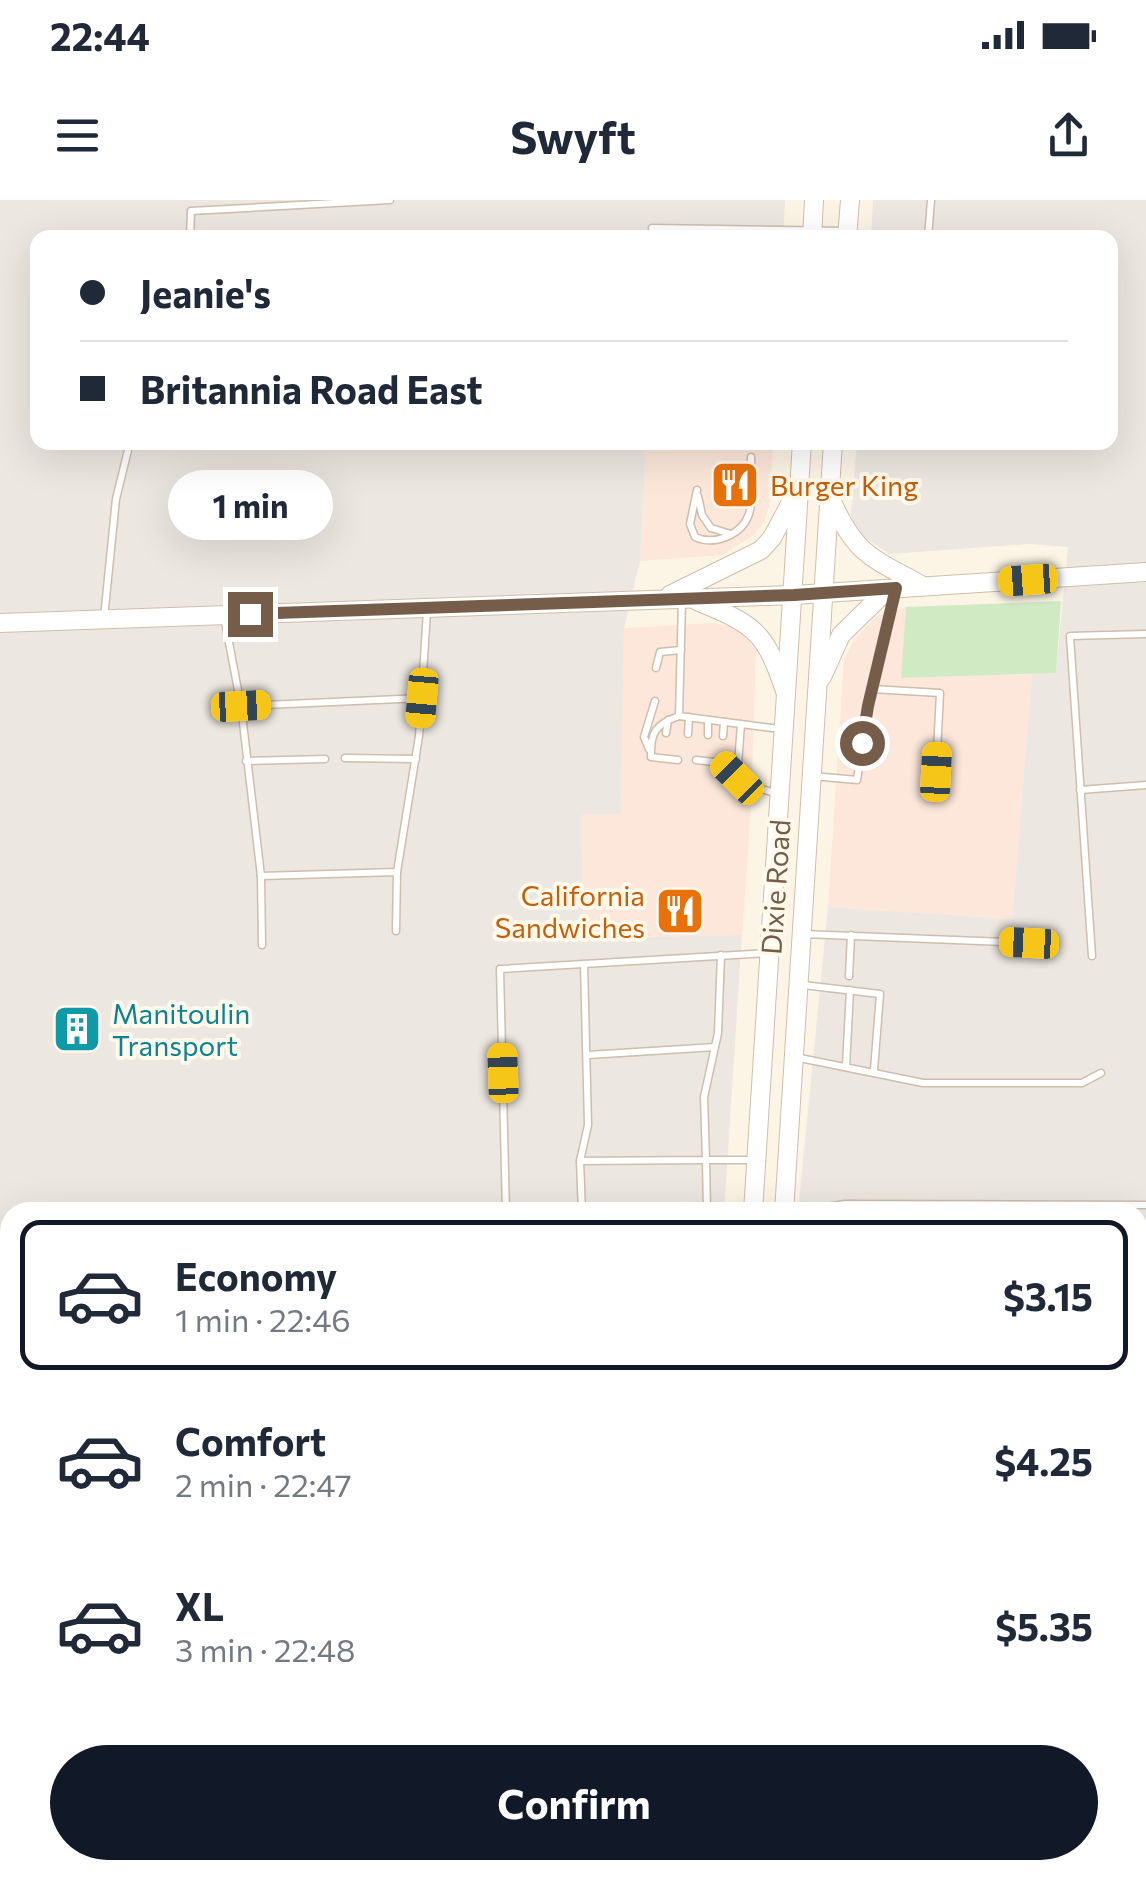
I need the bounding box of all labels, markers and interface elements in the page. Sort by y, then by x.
text: 22:44 [50,12,150,59]
icon: menu [50,108,105,163]
text: Swyft [510,108,636,163]
icon: share [1041,108,1096,163]
text: Jeanie's [140,269,271,316]
text: Britannia Road East [140,365,483,412]
restaurant icon: Burger King [709,459,761,511]
place label: Burger King [770,468,918,502]
callout: 1 min [168,469,332,539]
text: 1 min [213,485,288,525]
car [997,563,1059,597]
route end [228,592,273,637]
car [404,667,440,729]
car [210,689,272,723]
route start [840,721,885,766]
car [919,741,953,803]
car [705,746,769,810]
street label: Dixie Road [753,818,797,956]
place label: California Sandwiches [495,878,645,944]
restaurant icon: California Sandwiches [654,885,706,937]
car [998,926,1060,960]
place label: Manitoulin Transport [112,996,250,1062]
building icon: Manitoulin Transport [51,1003,103,1055]
car [487,1042,519,1104]
icon: car [55,1250,145,1340]
text: Economy [175,1252,337,1299]
text: $3.15 [1003,1272,1093,1319]
text: 1 min · 22:46 [175,1299,351,1339]
icon: car [55,1415,145,1505]
text: Comfort [175,1417,326,1464]
text: $4.25 [994,1437,1093,1484]
text: 2 min · 22:47 [175,1464,352,1504]
icon: car [55,1580,145,1670]
text: XL [175,1582,224,1629]
text: $5.35 [995,1602,1093,1649]
text: 3 min · 22:48 [175,1629,355,1669]
button: Confirm [50,1745,1098,1860]

